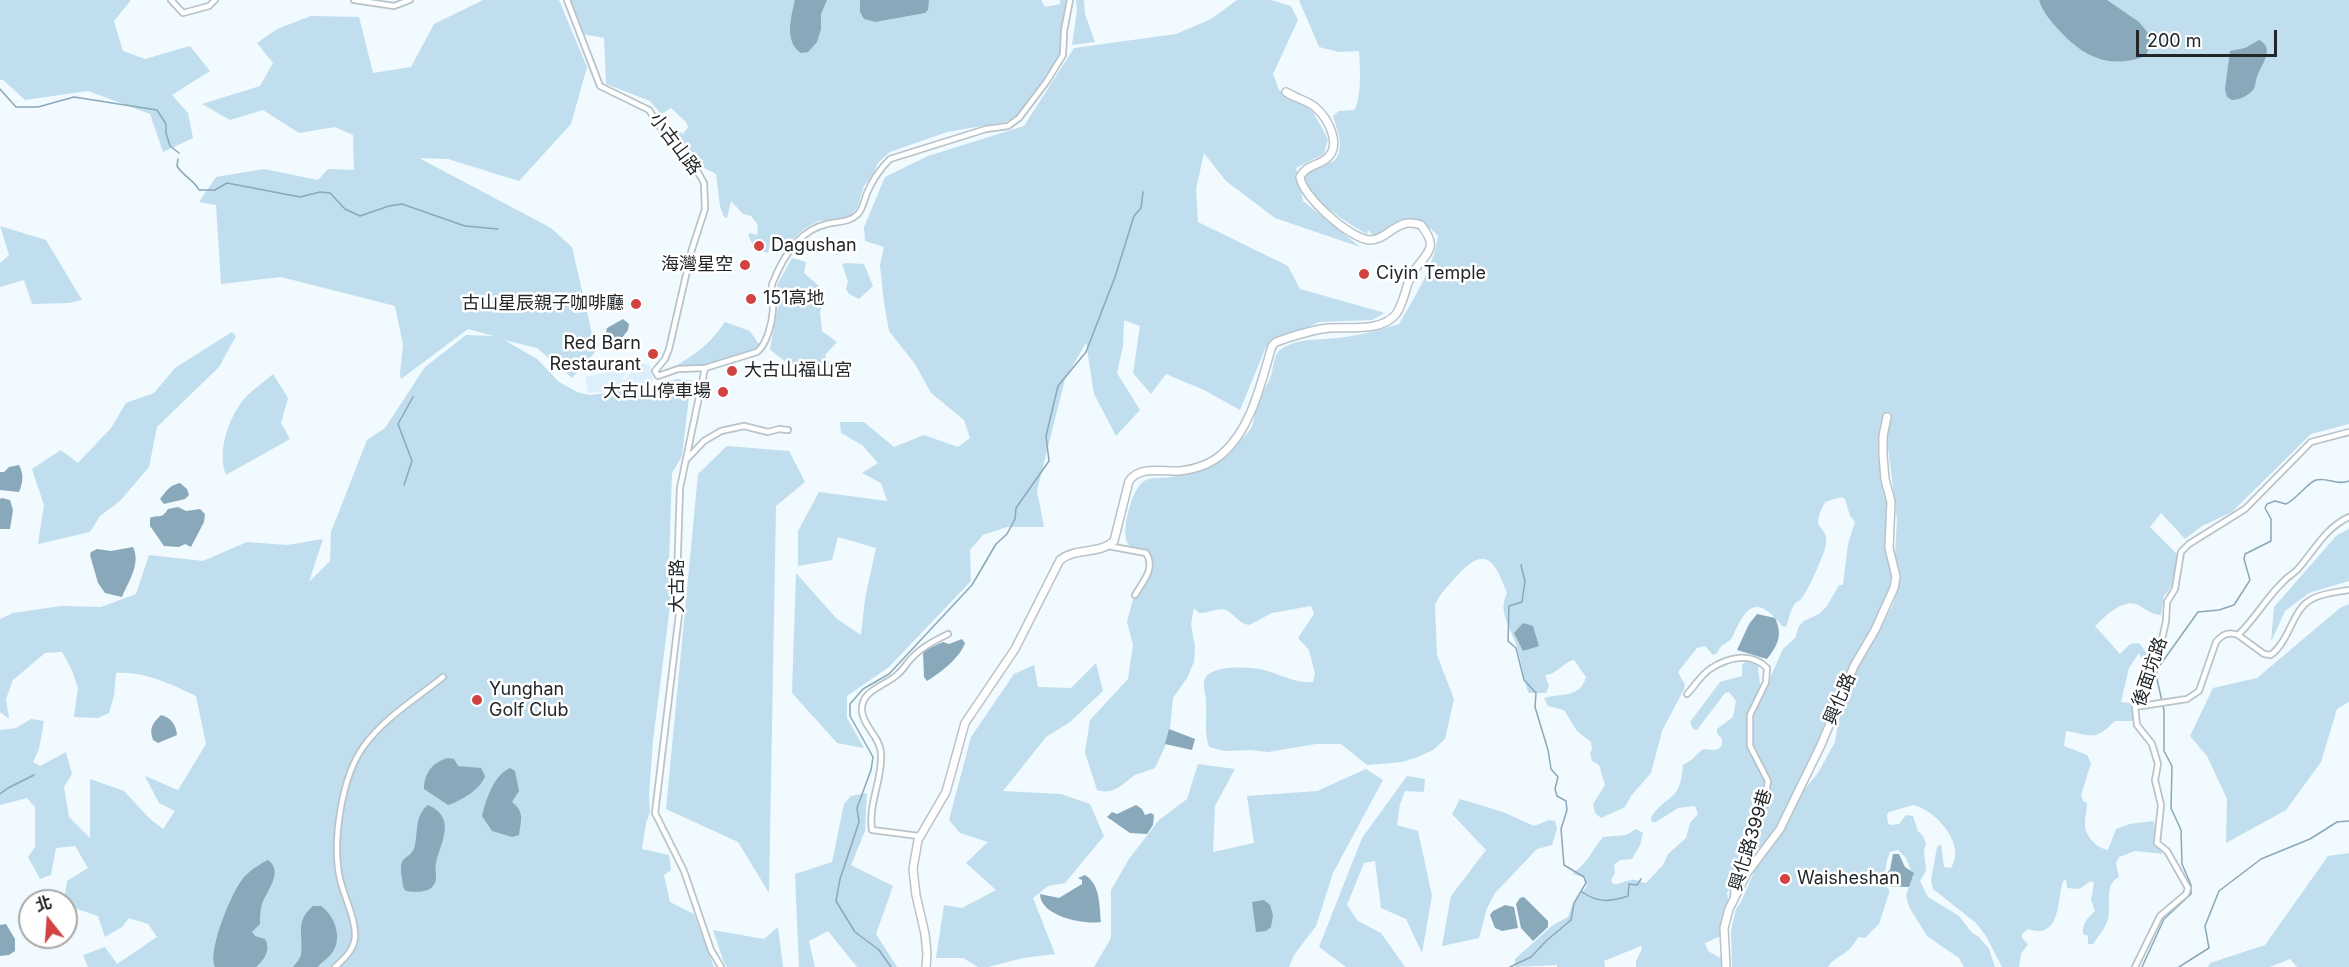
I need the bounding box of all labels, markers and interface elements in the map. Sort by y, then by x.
scale bar [2139,18,2280,56]
text: 200 m [2147,30,2202,51]
street label: 小古山路 [645,109,705,179]
place label: Dagushan [771,235,857,257]
marker: Dagushan [752,239,766,253]
place label: 海灣星空 [661,254,733,276]
marker: 海灣星空 [738,258,752,272]
place label: Ciyin Temple [1376,263,1486,285]
marker: Ciyin Temple [1357,267,1371,281]
place label: 151高地 [763,288,825,310]
marker: 151高地 [744,292,758,306]
place label: 古山星辰親子咖啡廳 [462,293,624,315]
marker: 古山星辰親子咖啡廳 [629,297,643,311]
place label: Red Barn Restaurant [550,333,641,376]
marker: Red Barn Restaurant [646,347,660,361]
place label: 大古山福山宮 [744,360,852,382]
marker: 大古山福山宮 [725,364,739,378]
place label: 大古山停車場 [603,381,711,403]
marker: 大古山停車場 [716,385,730,399]
street label: 大古路 [667,559,689,613]
street label: 後面坑路 [2128,634,2172,710]
street label: 興化路 [1820,670,1860,728]
place label: Yunghan Golf Club [489,679,568,722]
marker: Yunghan Golf Club [470,693,484,707]
street label: 興化路399巷 [1725,786,1777,894]
place label: Waisheshan [1797,868,1900,890]
marker: Waisheshan [1778,872,1792,886]
north arrow [18,889,78,949]
text: 北 [33,892,54,916]

